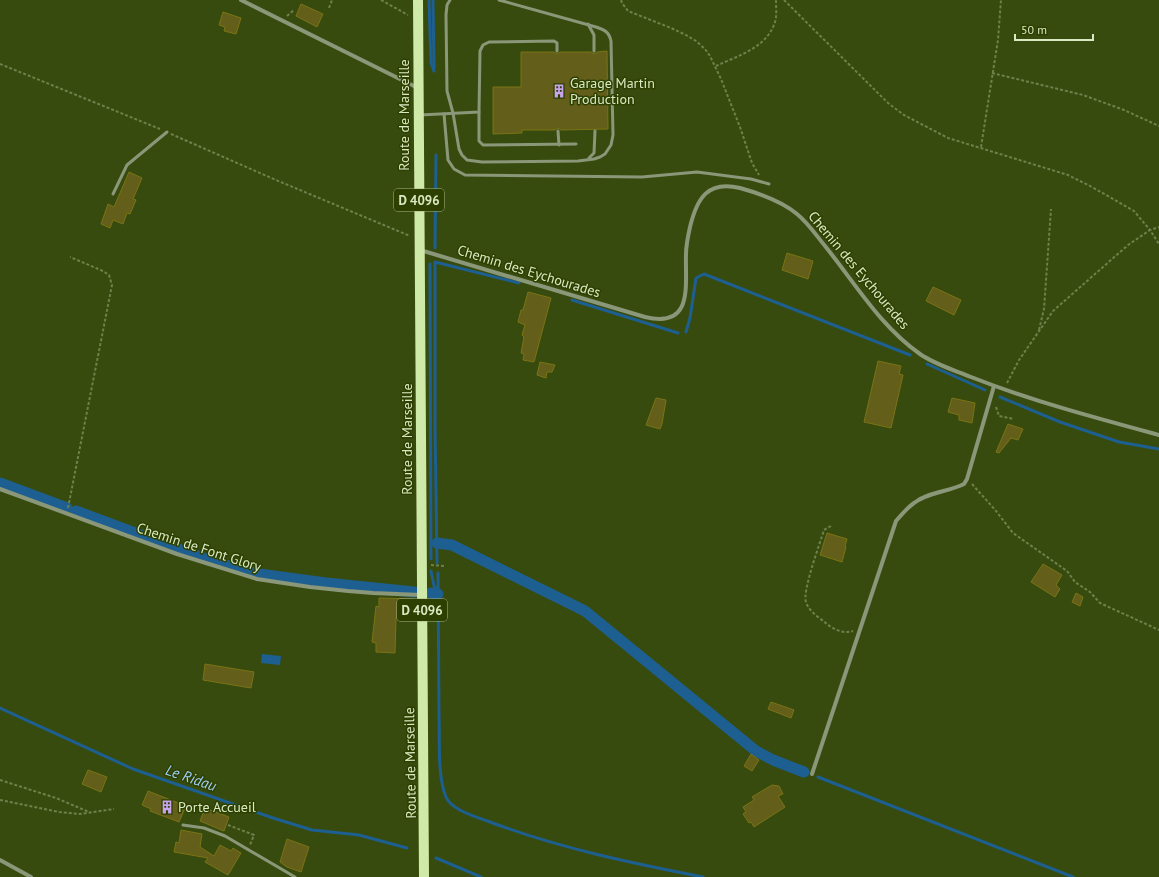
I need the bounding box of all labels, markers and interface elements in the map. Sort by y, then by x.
scale bar [1015,16,1093,42]
text: 50 m [1021,22,1047,37]
street label: Route de Marseille [395,59,413,171]
place label: Garage Martin Production [570,74,655,108]
building icon: Garage Martin Production [551,83,567,99]
road number: D 4096 [394,189,444,211]
street label: Chemin des Eychourades [804,207,914,333]
street label: Chemin des Eychourades [455,241,603,301]
street label: Route de Marseille [398,383,416,495]
street label: Chemin de Font Glory [134,518,264,576]
road number: D 4096 [397,599,447,621]
street label: Route de Marseille [400,707,420,819]
water label: Le Ridau [163,760,219,795]
place label: Porte Accueil [178,798,256,816]
building icon: Porte Accueil [159,799,175,815]

